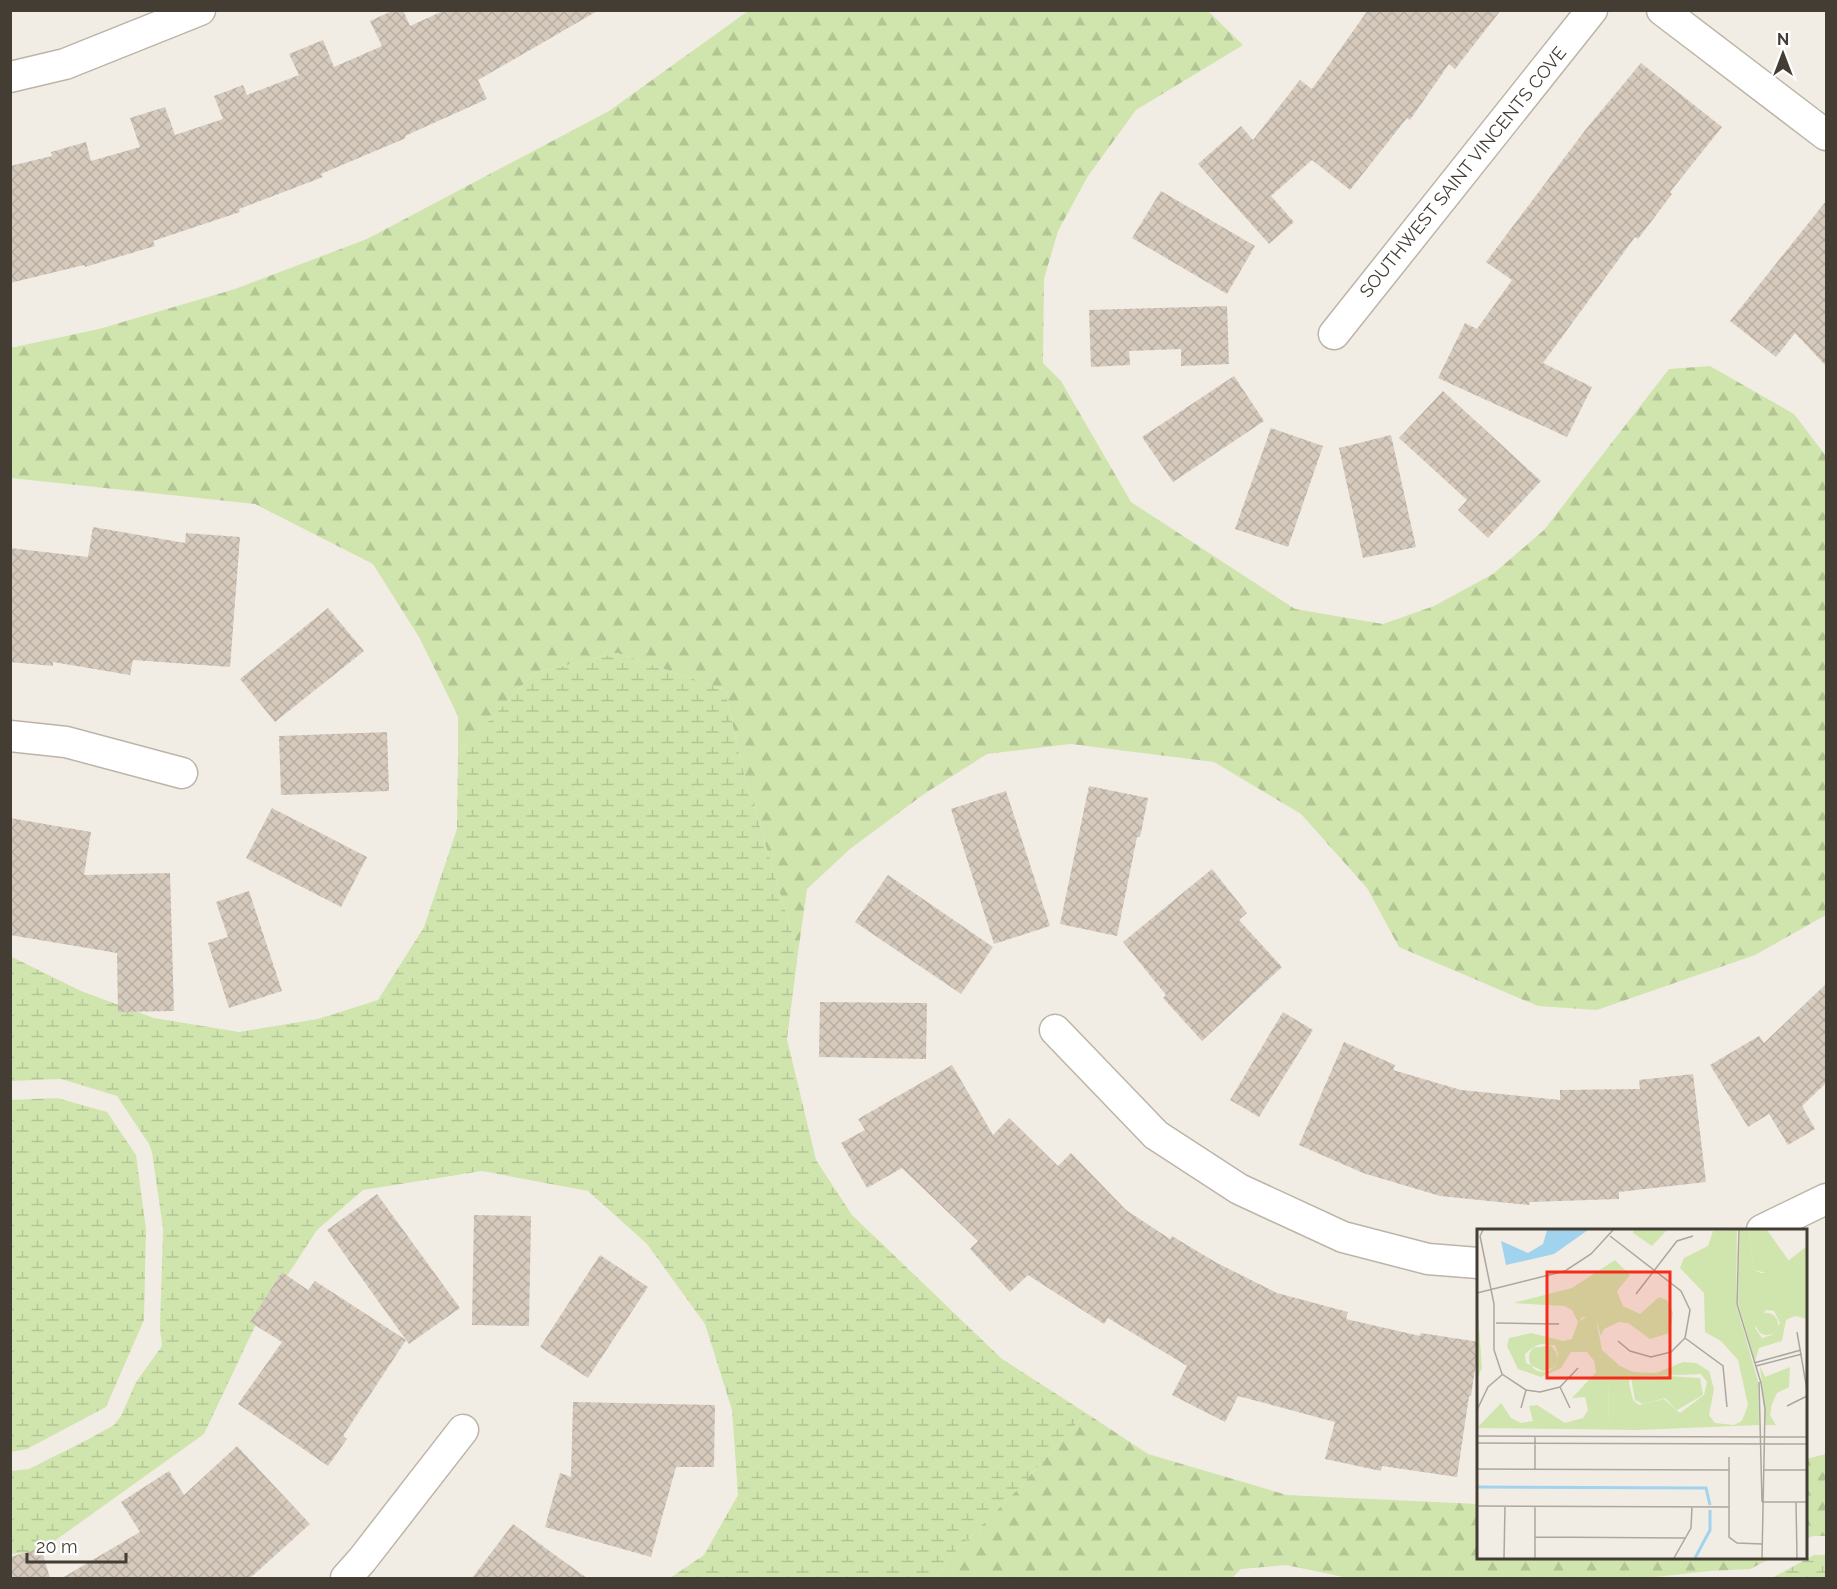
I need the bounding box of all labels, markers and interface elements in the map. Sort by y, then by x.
north arrow [1753,24,1813,84]
text: N [1777,30,1789,49]
street label: SOUTHWEST SAINT VINCENTS COVE [1355,42,1570,301]
inset map [1477,1229,1807,1559]
scale bar [27,1526,126,1564]
text: 20 m [36,1536,78,1557]

